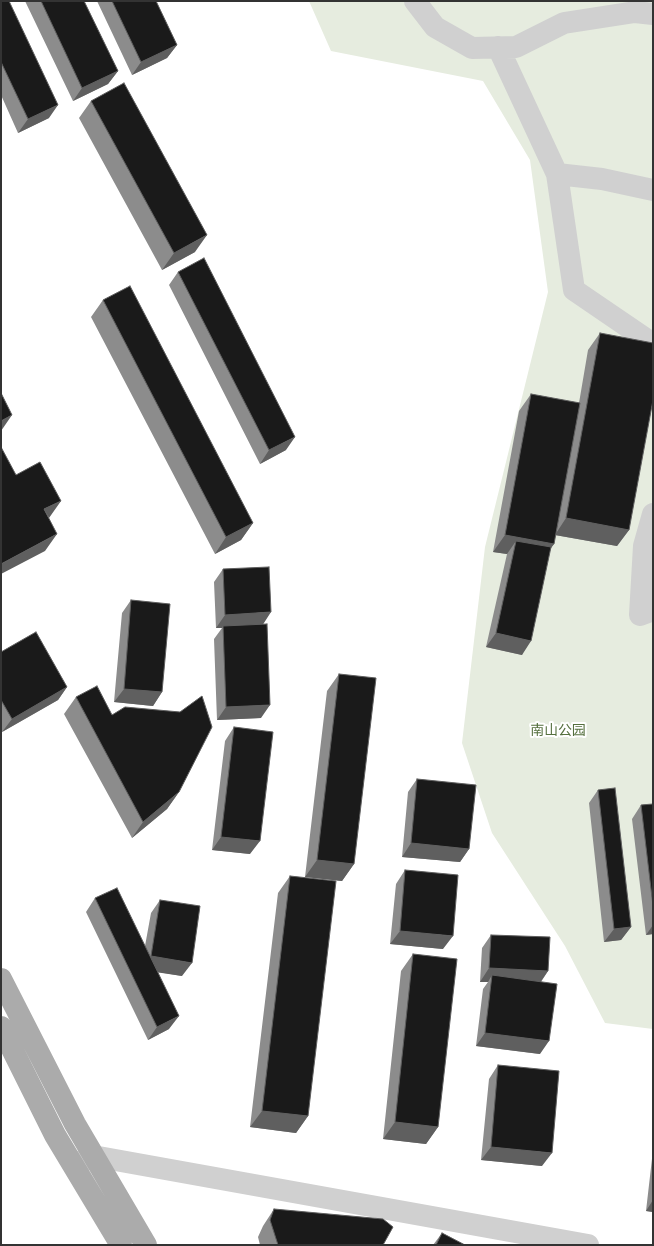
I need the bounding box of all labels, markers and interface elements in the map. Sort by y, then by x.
park label: 南山公园 [530,723,586,739]

